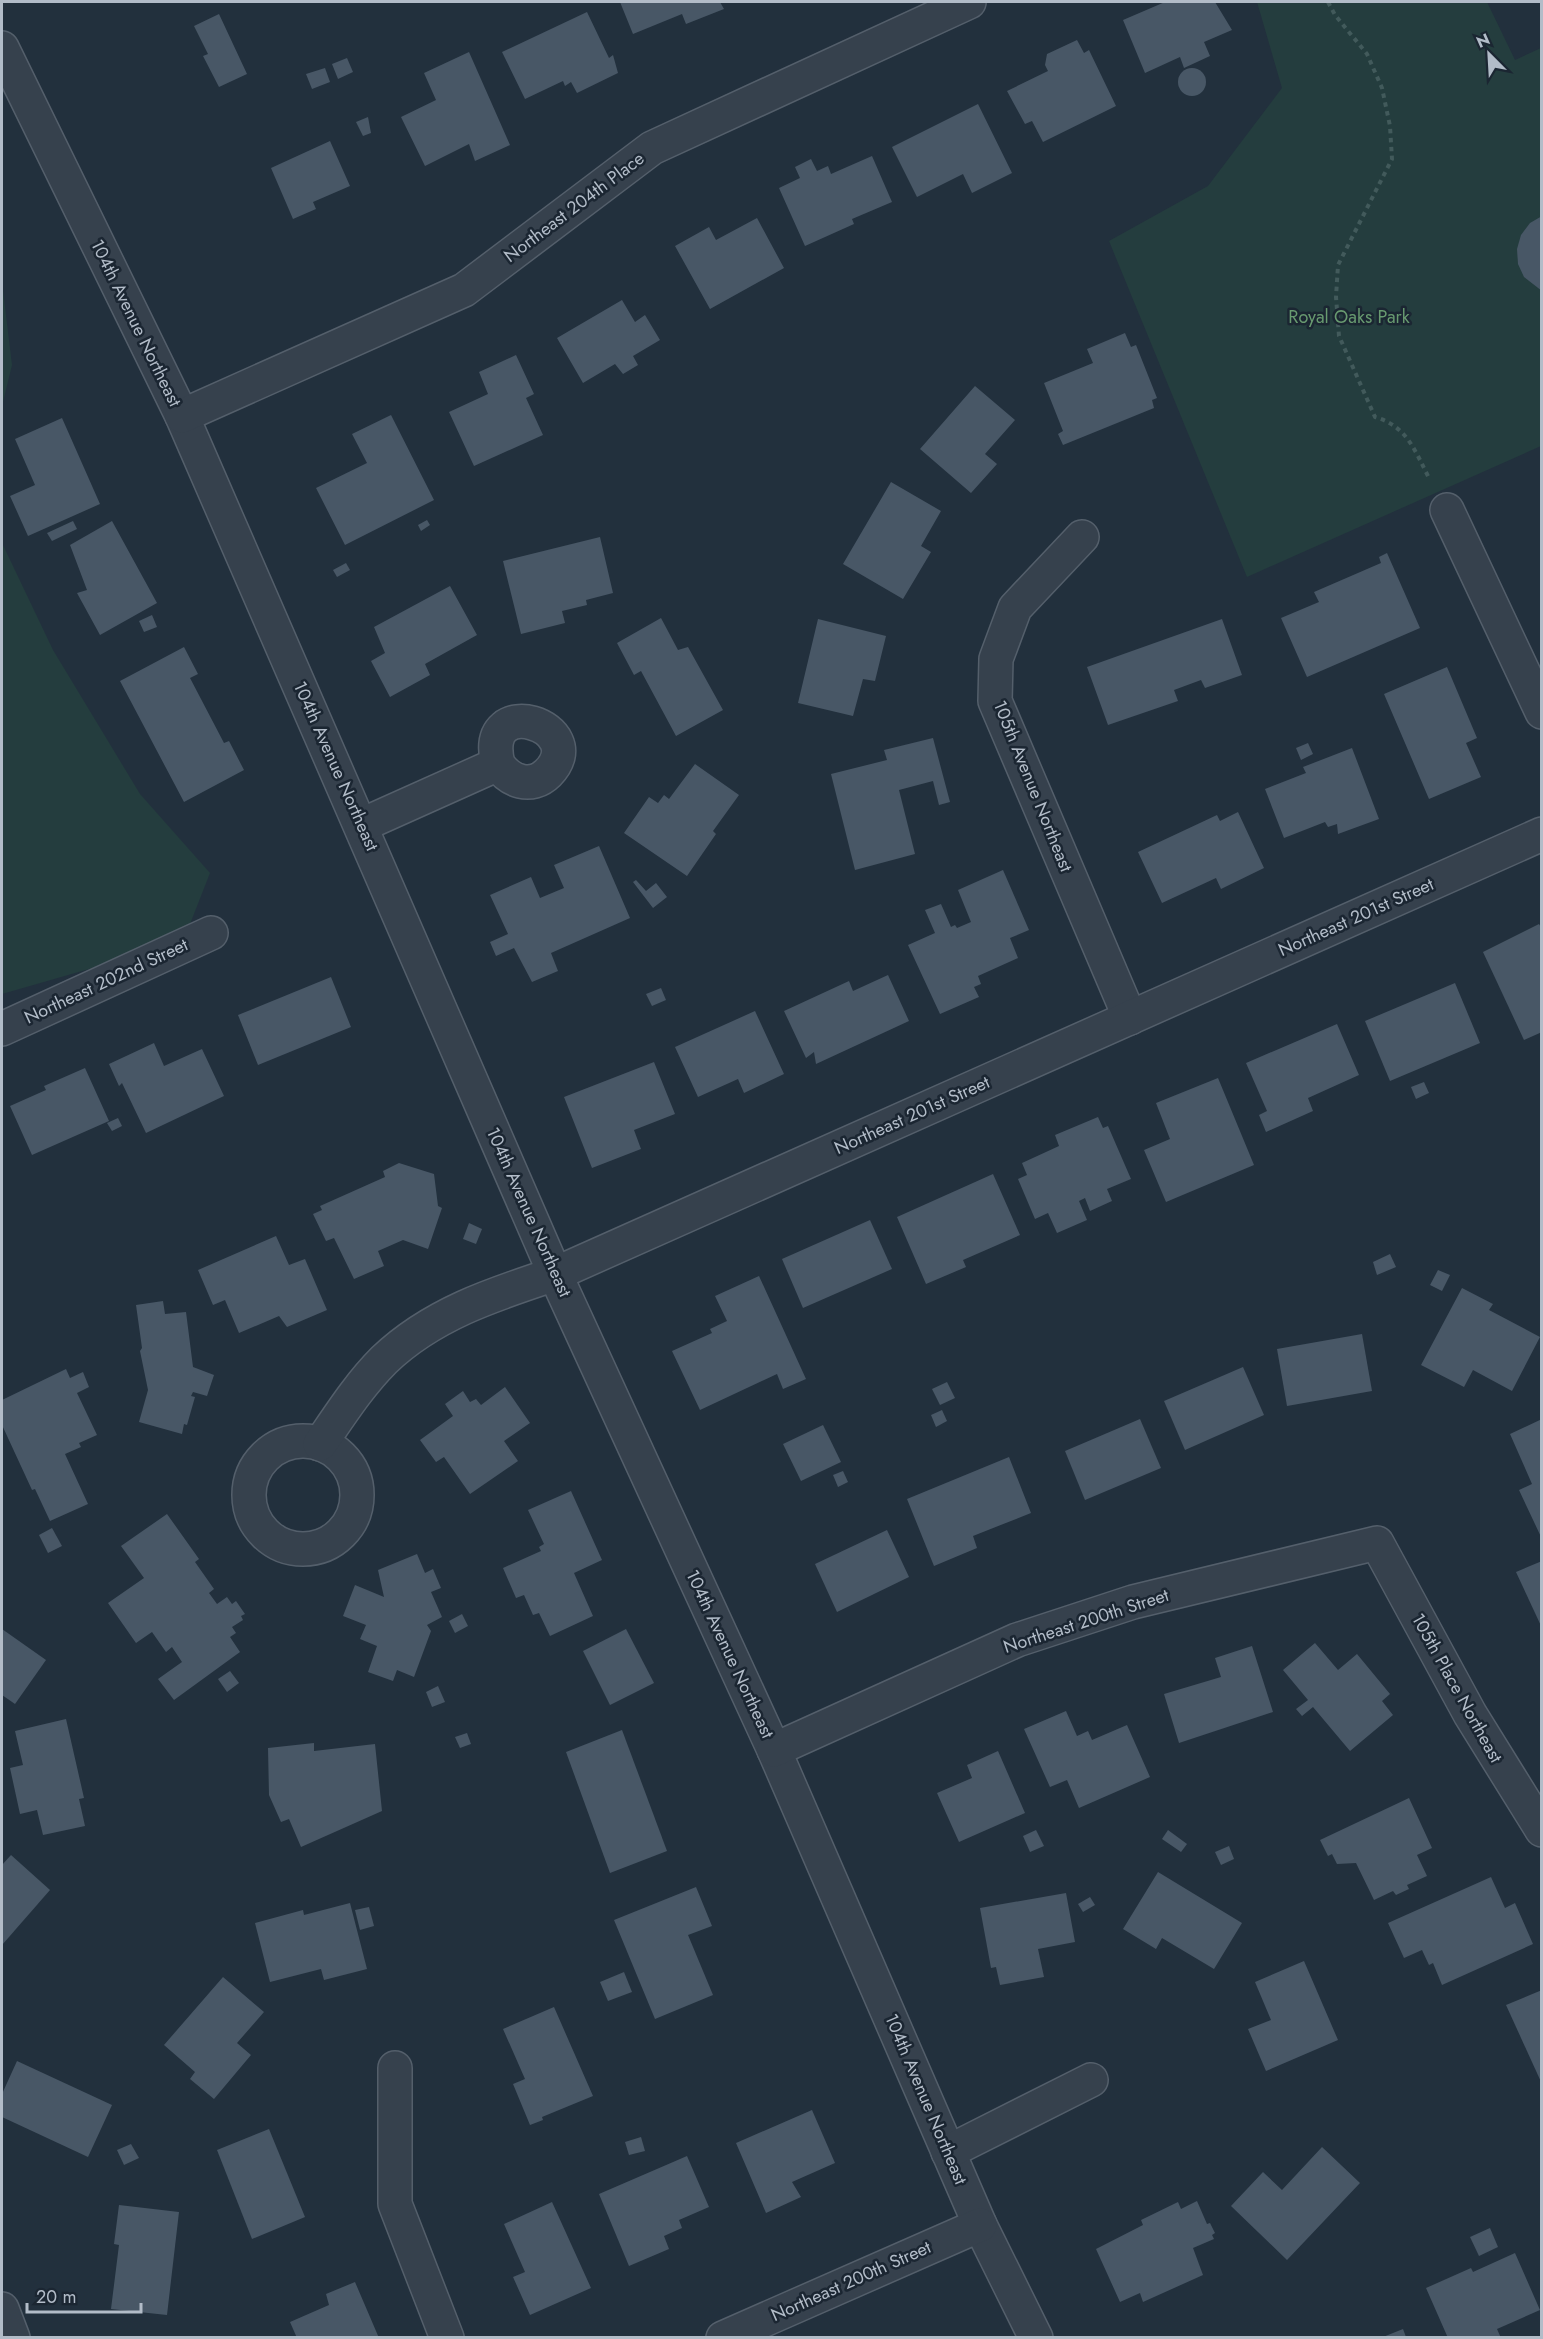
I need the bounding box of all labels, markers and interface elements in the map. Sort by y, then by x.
north arrow [1459,24,1519,84]
text: N [1473,28,1494,54]
street label: Northeast 204th Place [498,146,650,268]
street label: 104th Avenue Northeast [84,235,188,412]
park label: Royal Oaks Park [1288,304,1410,330]
street label: 104th Avenue Northeast [287,677,385,856]
street label: 105th Avenue Northeast [987,696,1080,876]
street label: Northeast 201st Street [1274,871,1439,963]
street label: Northeast 202nd Street [20,931,193,1030]
street label: Northeast 201st Street [830,1069,995,1161]
street label: 104th Avenue Northeast [480,1123,578,1302]
street label: 104th Avenue Northeast [679,1565,781,1743]
street label: Northeast 200th Street [1000,1582,1173,1660]
street label: 105th Place Northeast [1405,1608,1509,1768]
street label: 104th Avenue Northeast [878,2010,974,2189]
street label: Northeast 200th Street [767,2234,936,2328]
scale bar [27,2276,141,2314]
text: 20 m [36,2284,76,2310]

